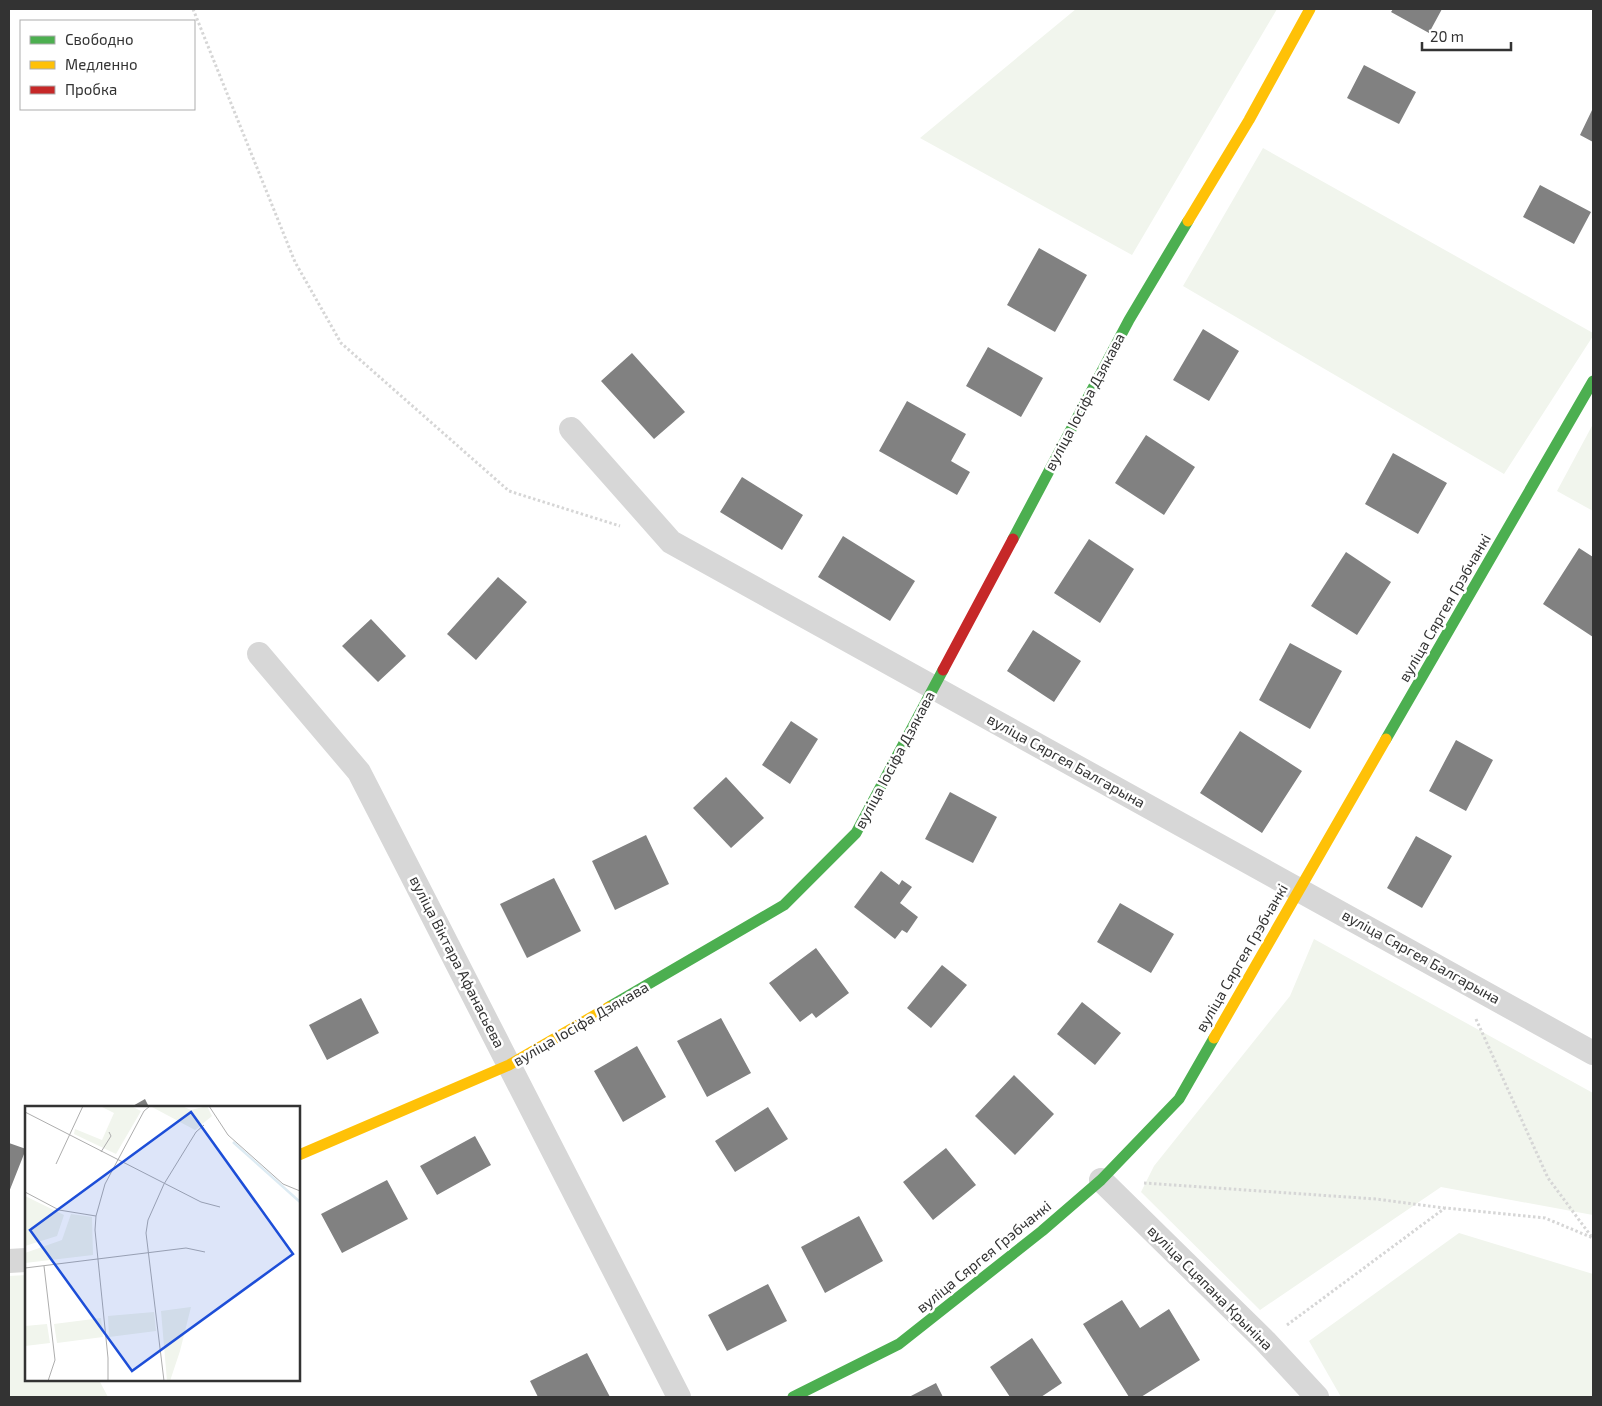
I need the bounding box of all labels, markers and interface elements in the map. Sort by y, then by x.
legend [20,20,195,110]
scale bar [1422,20,1511,52]
text: 20 m [1430,27,1464,45]
text: Свободно [65,30,134,48]
text: Медленно [65,55,138,73]
text: Пробка [65,80,117,98]
street label: вуліца Іосіфа Дзякава [1040,330,1129,474]
street label: вуліца Сяргея Грэбчанкі [1394,530,1495,685]
street label: вуліца Іосіфа Дзякава [850,688,939,832]
street label: вуліца Сяргея Балгарына [984,709,1149,812]
street label: вуліца Віктара Афанасьева [406,872,509,1051]
street label: вуліца Сяргея Грэбчанкі [1191,880,1292,1035]
street label: вуліца Сяргея Балгарына [1339,905,1504,1008]
street label: вуліца Іосіфа Дзякава [510,977,652,1070]
inset map [25,1106,300,1381]
street label: вуліца Сяргея Грэбчанкі [912,1196,1055,1317]
street label: вуліца Сцяпана Крыніна [1144,1221,1277,1354]

